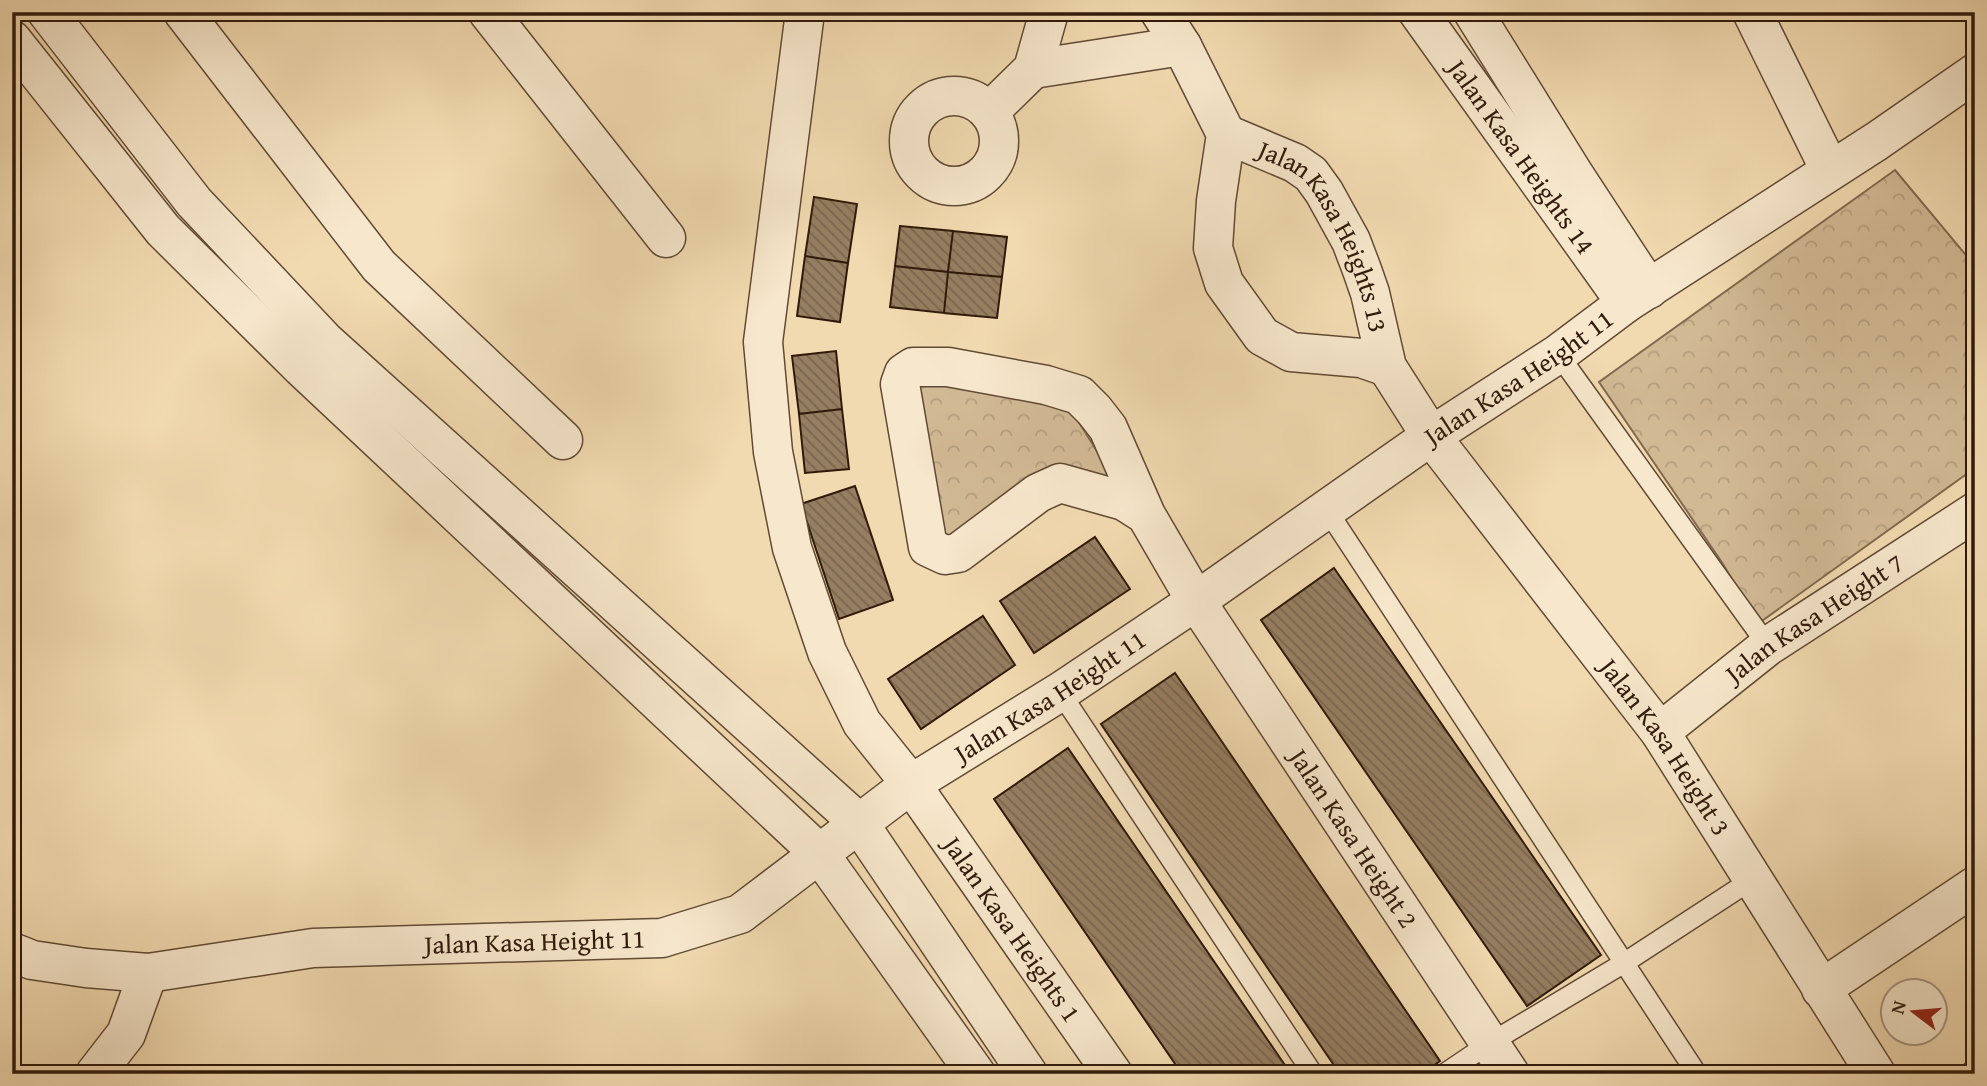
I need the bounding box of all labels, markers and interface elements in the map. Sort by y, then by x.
street label: Jalan Kasa Heights 14 [1437,49,1605,262]
street label: Jalan Kasa Heights 13 [1249,129,1398,336]
street label: Jalan Kasa Height 11 [1413,299,1621,456]
street label: Jalan Kasa Height 7 [1714,543,1911,694]
street label: Jalan Kasa Height 11 [944,620,1153,773]
street label: Jalan Kasa Height 3 [1589,647,1741,843]
street label: Jalan Kasa Height 2 [1278,738,1428,936]
street label: Jalan Kasa Heights 1 [932,826,1091,1030]
street label: Jalan Kasa Height 11 [421,918,646,964]
north arrow [1878,978,1948,1048]
text: N [1882,997,1913,1017]

